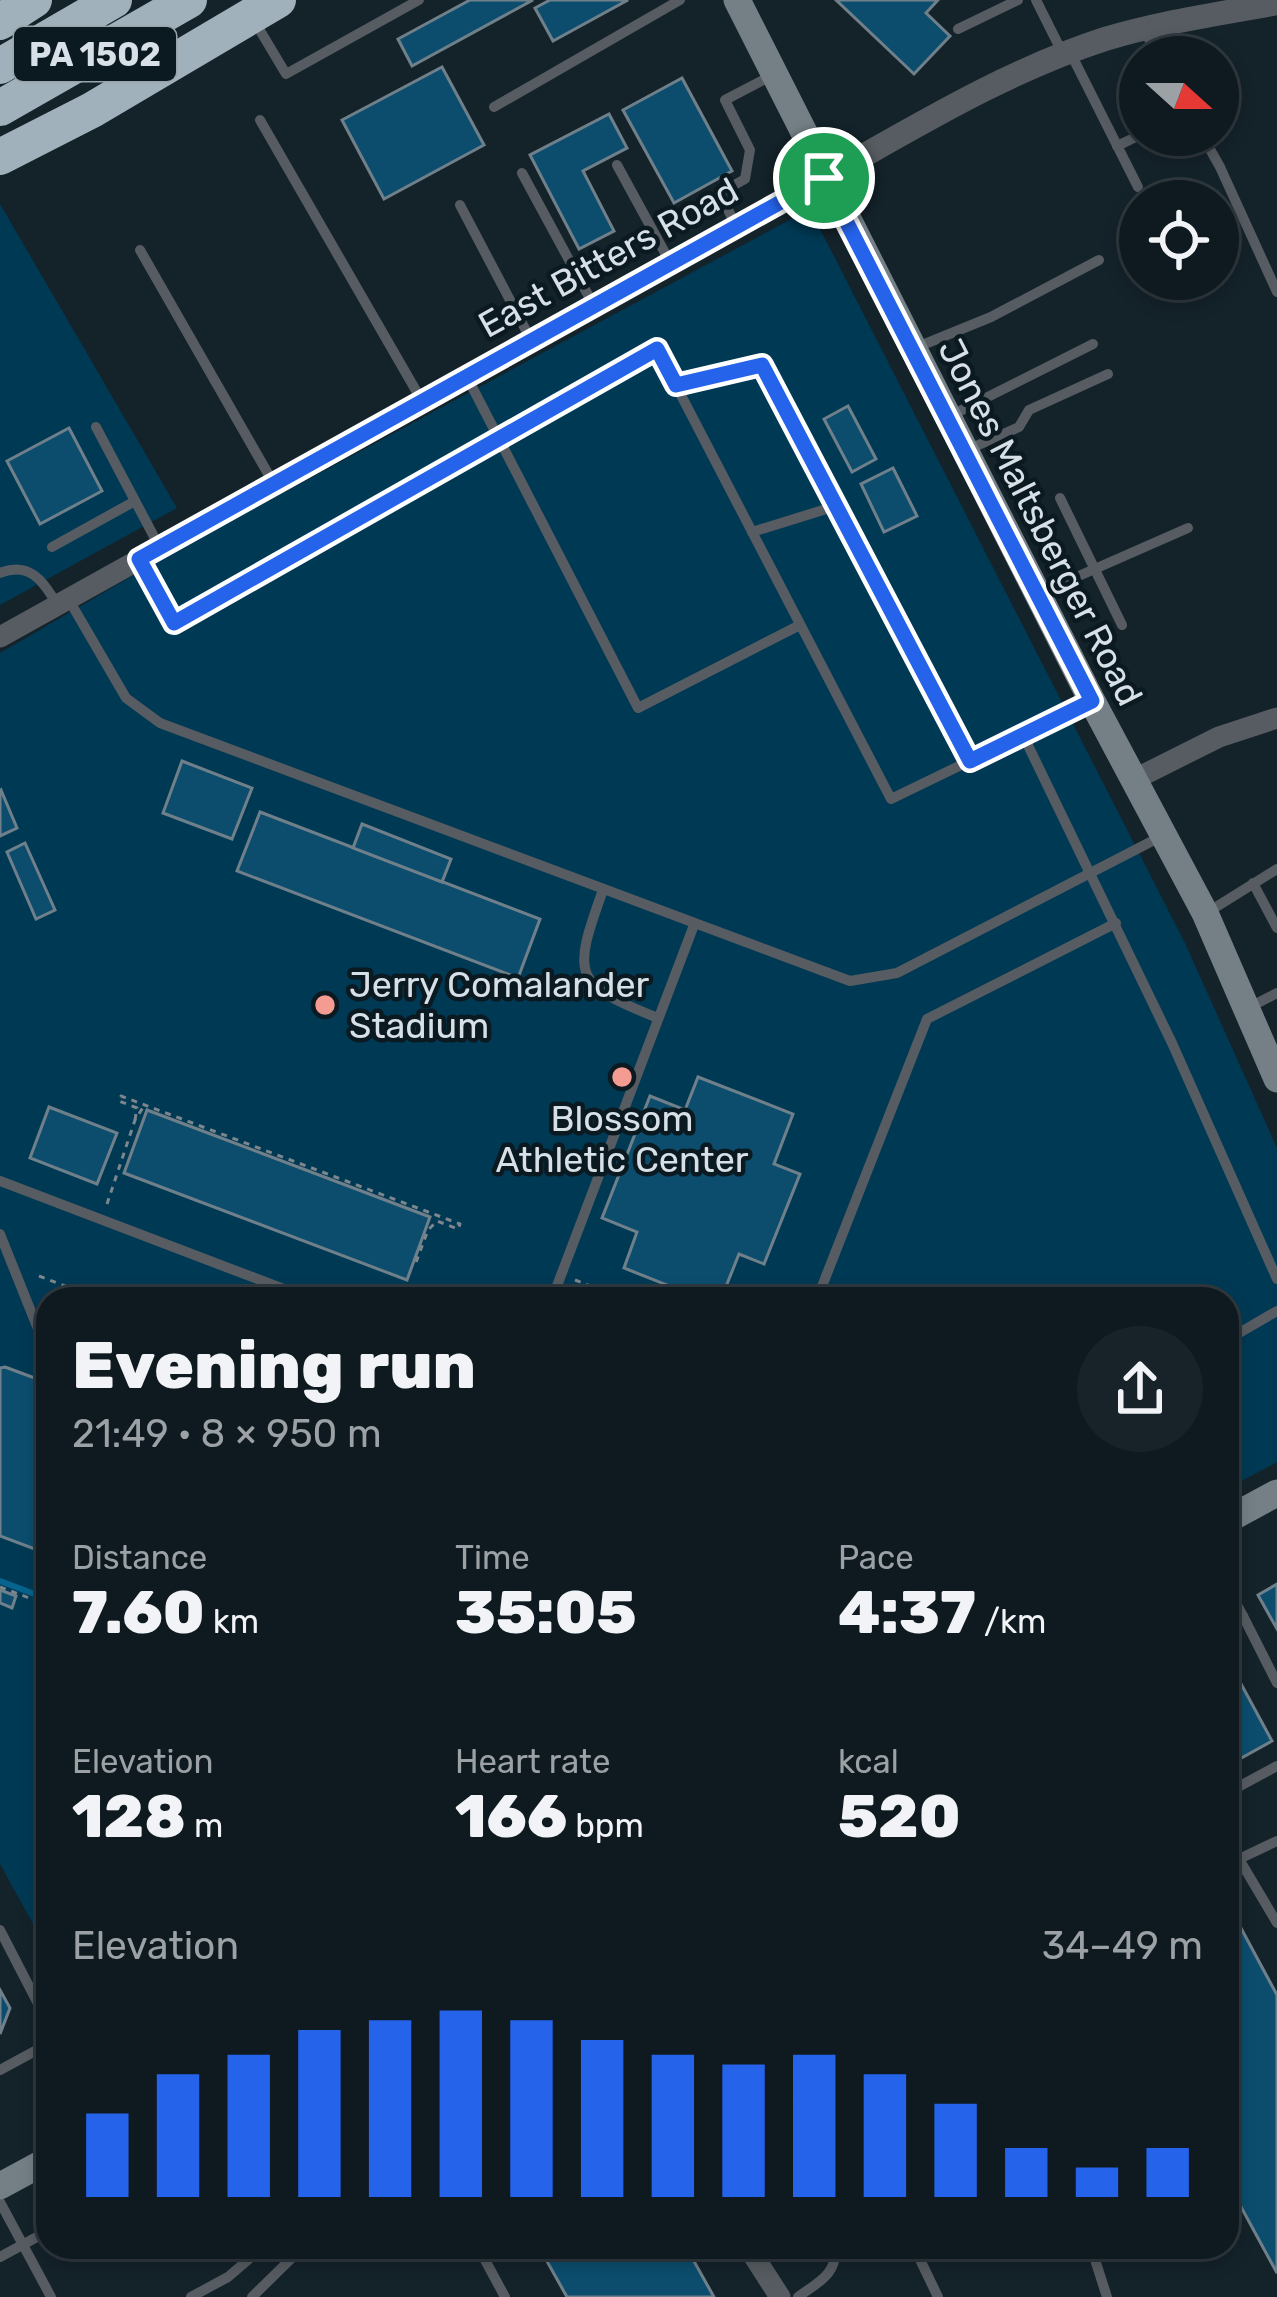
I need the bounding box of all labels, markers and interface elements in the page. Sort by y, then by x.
road number: PA 1502 [14,27,176,81]
north arrow [1119,36,1239,156]
map controls [1119,36,1239,300]
pin [773,127,875,229]
icon: arrive [791,145,857,211]
street label: East Bitters Road [471,168,746,347]
button: locate [1119,180,1239,300]
street label: Jones Maltsberger Road [929,332,1152,713]
place label: Jerry Comalander Stadium [349,963,650,1047]
marker: Jerry Comalander Stadium [312,992,338,1018]
marker: Blossom Athletic Center [609,1064,635,1090]
place label: Blossom Athletic Center [495,1097,749,1181]
text: Evening run [72,1326,476,1405]
button: share [1077,1326,1203,1452]
text: 21:49 · 8 × 950 m [72,1411,382,1457]
text: Distance [72,1538,207,1577]
text: Time [455,1538,530,1577]
text: Pace [838,1538,914,1577]
text: 7.60 [72,1577,205,1648]
text: 35:05 [455,1577,637,1648]
text: 4:37 [838,1577,976,1648]
text: km [205,1602,259,1641]
text: /km [976,1602,1046,1641]
text: Elevation [72,1742,213,1781]
text: Heart rate [455,1742,611,1781]
text: kcal [838,1742,899,1781]
text: 128 [72,1781,186,1852]
text: 166 [455,1781,567,1852]
text: 520 [838,1781,961,1852]
text: m [186,1806,223,1845]
text: bpm [567,1806,644,1845]
text: Elevation [72,1923,239,1969]
text: 34–49 m [1042,1923,1203,1969]

